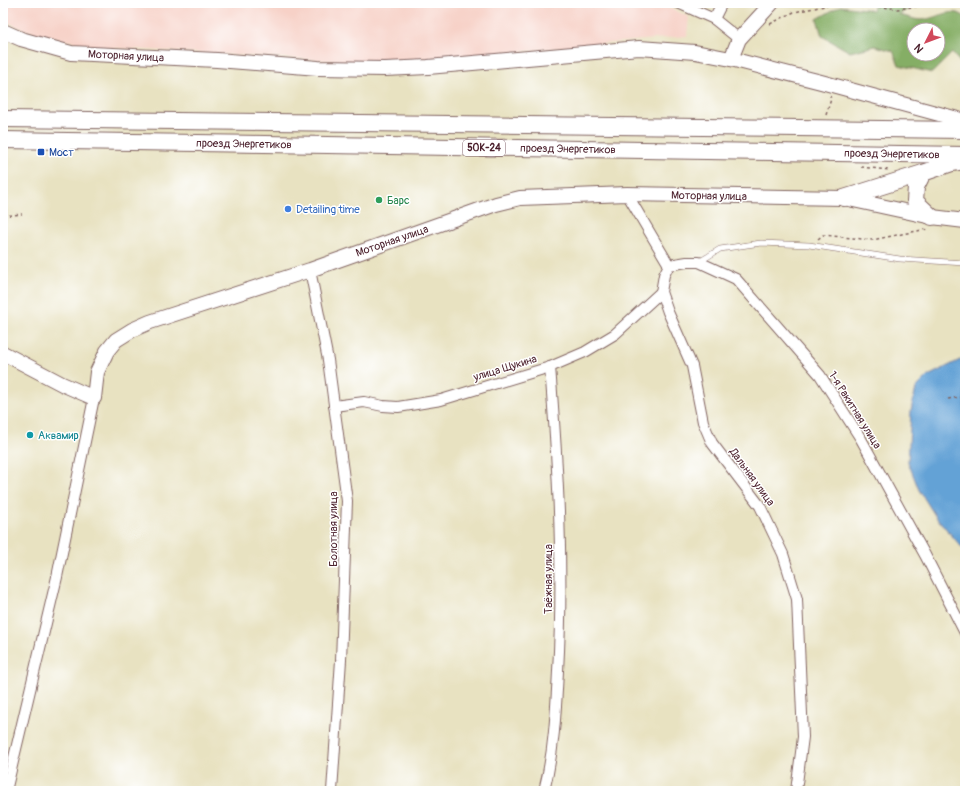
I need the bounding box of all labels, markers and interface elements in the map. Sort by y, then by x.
north arrow [906,22,946,62]
text: N [911,41,926,55]
street label: Моторная улица [88,48,164,64]
street label: проезд Энергетиков [196,137,292,151]
road number: 50К-24 [463,140,505,156]
street label: проезд Энергетиков [520,142,616,156]
place label: Мост [49,146,74,159]
marker: Мост [36,147,46,157]
street label: проезд Энергетиков [844,147,940,161]
street label: Моторная улица [671,189,747,203]
place label: Барс [387,194,410,207]
marker: Барс [374,195,384,205]
place label: Detailing time [296,203,360,216]
marker: Detailing time [283,204,293,214]
street label: Моторная улица [354,222,430,260]
street label: улица Щукина [471,352,538,384]
street label: 1-я Ракитная улица [826,369,884,451]
place label: Аквамир [38,429,79,442]
marker: Аквамир [25,430,35,440]
street label: Дальняя улица [726,445,777,508]
street label: Болотная улица [327,491,340,567]
street label: Таёжная улица [542,544,555,614]

